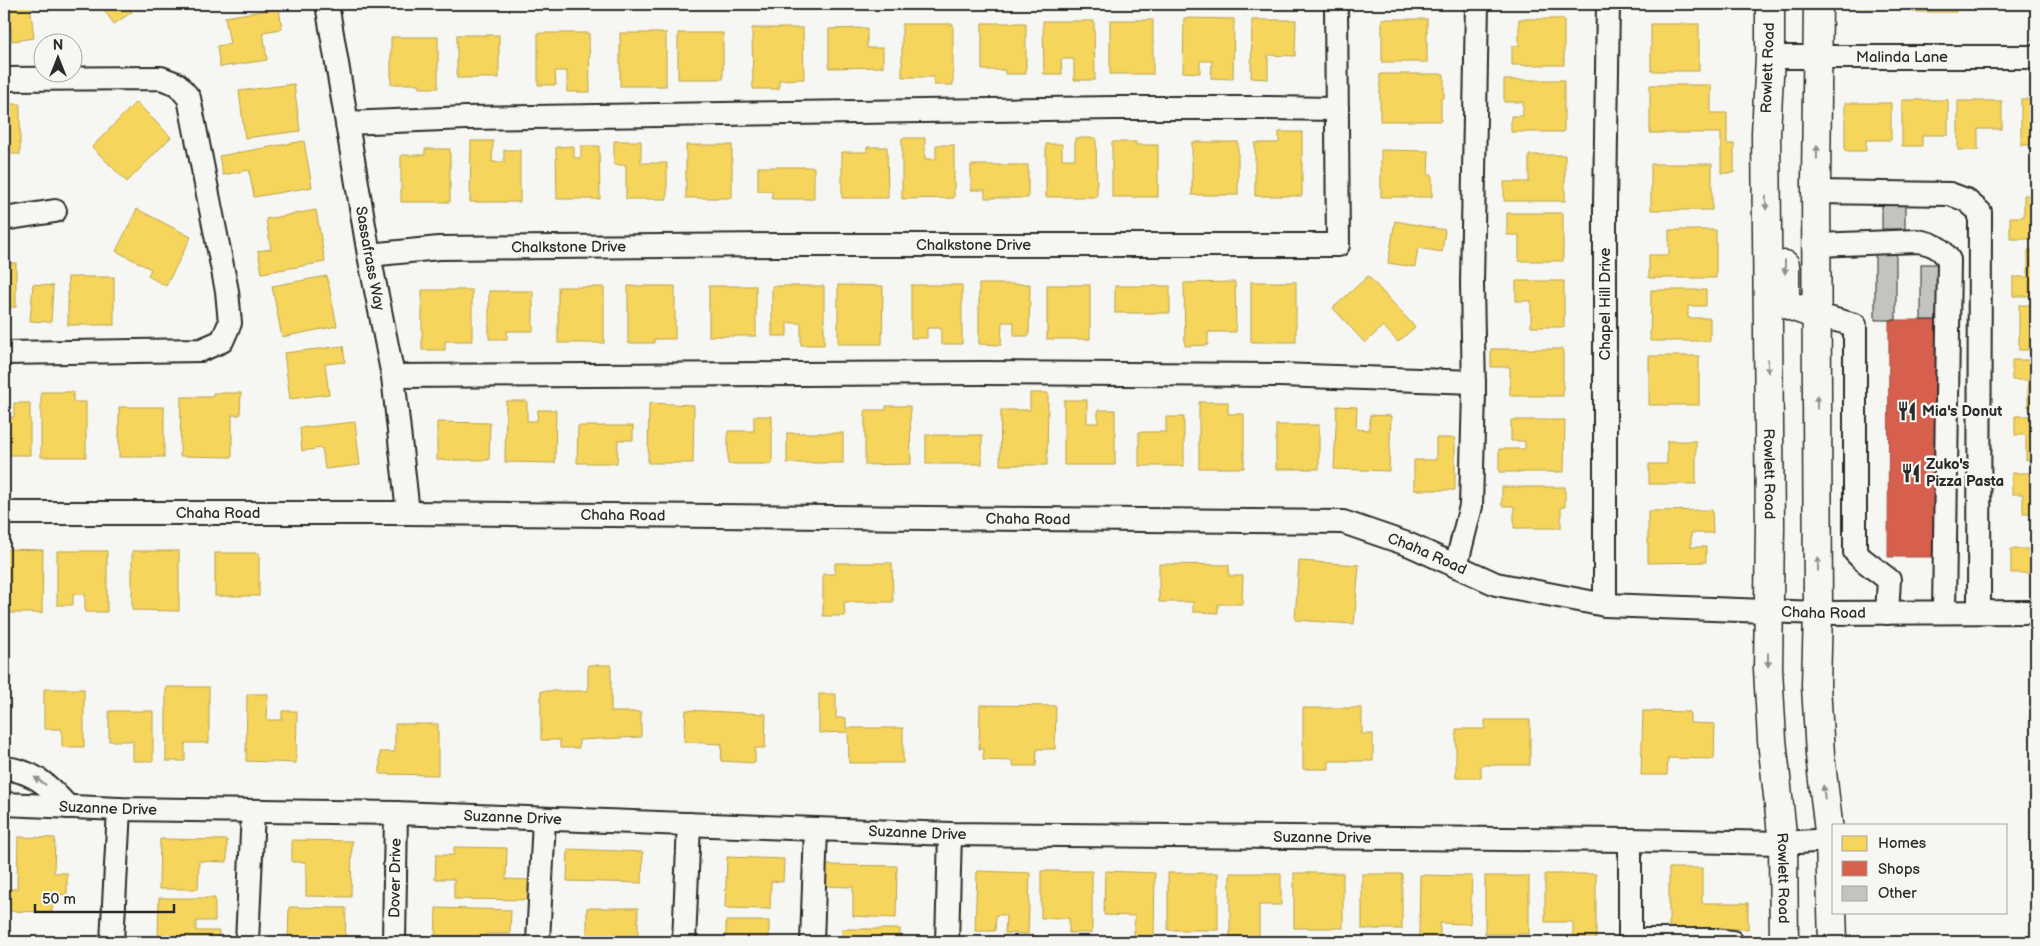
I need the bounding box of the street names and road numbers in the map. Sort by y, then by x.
street label: Rowlett Road [1757,22,1779,114]
street label: Malinda Lane [1856,48,1948,67]
street label: Sassafrass Way [351,205,389,312]
street label: Chalkstone Drive [916,236,1031,255]
street label: Chalkstone Drive [511,237,626,257]
street label: Chapel Hill Drive [1596,247,1615,360]
street label: Rowlett Road [1760,428,1779,519]
street label: Chaha Road [176,504,260,523]
street label: Chaha Road [581,505,665,525]
street label: Chaha Road [986,509,1070,529]
street label: Chaha Road [1385,528,1470,579]
street label: Chaha Road [1781,602,1866,623]
street label: Suzanne Drive [58,797,157,819]
street label: Suzanne Drive [463,806,562,829]
street label: Suzanne Drive [868,821,967,844]
street label: Suzanne Drive [1273,827,1372,847]
street label: Rowlett Road [1772,832,1793,924]
street label: Dover Drive [385,838,405,918]

